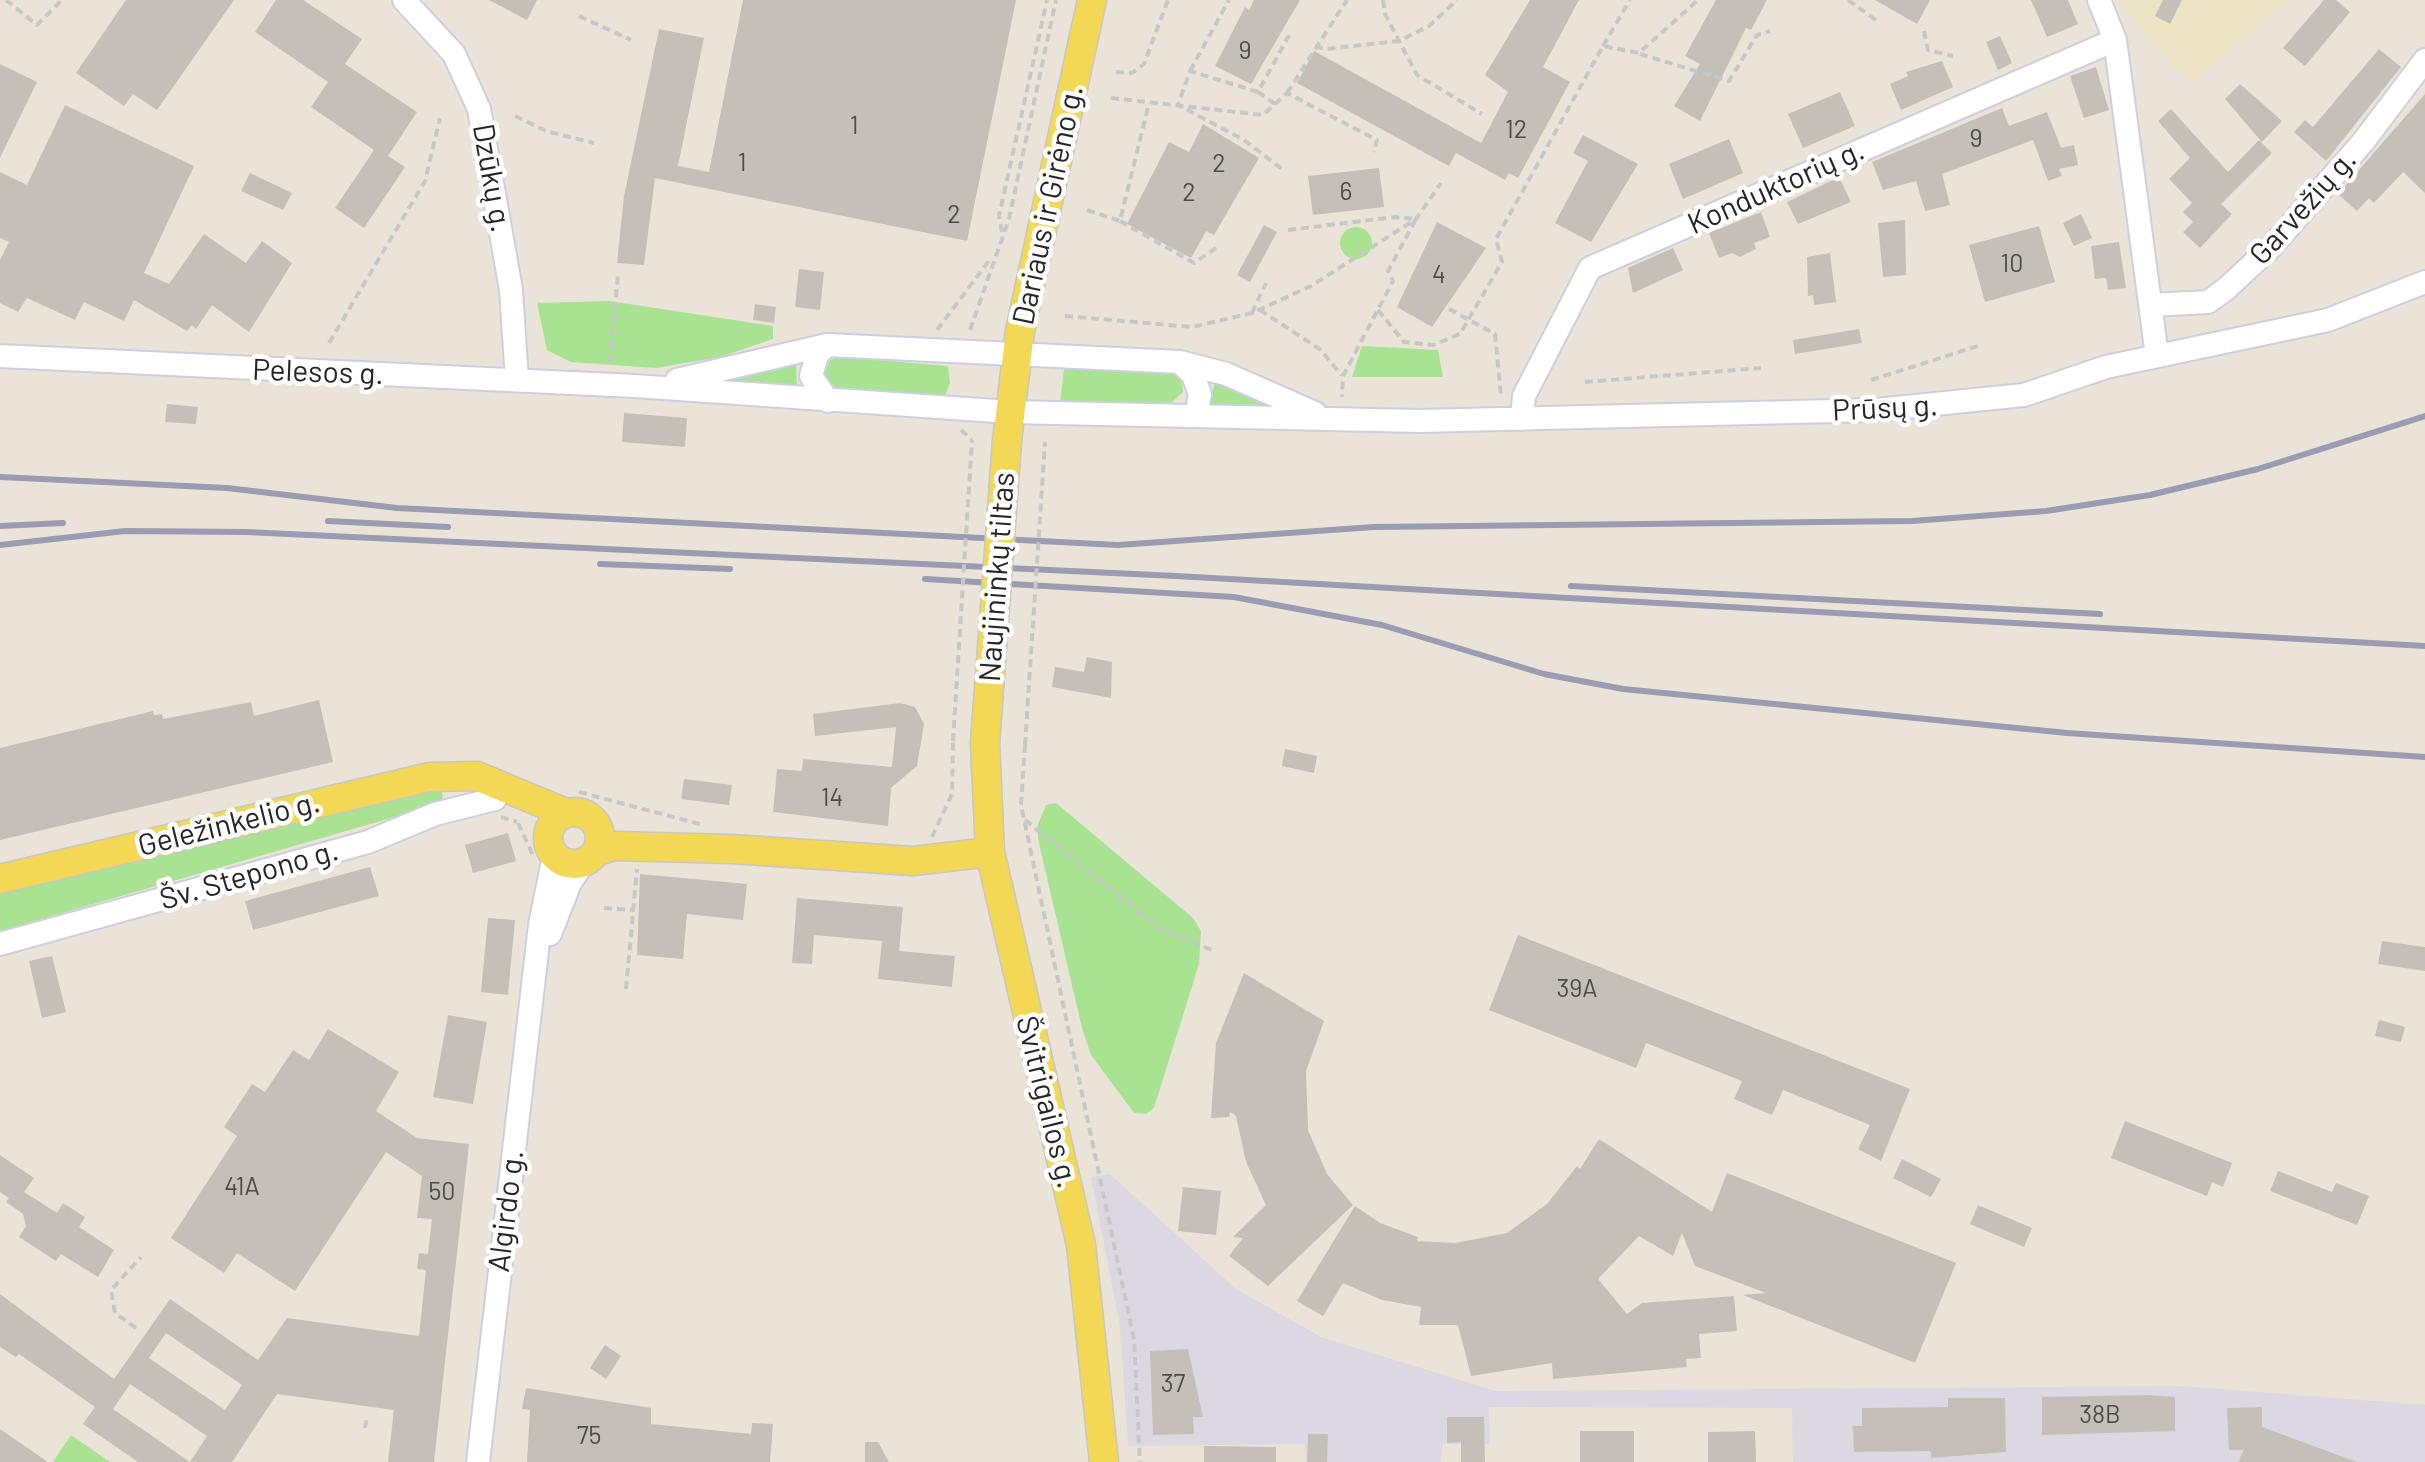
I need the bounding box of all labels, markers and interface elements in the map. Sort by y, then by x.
house number: 9 [1238,36,1252,66]
street label: Dariaus ir Girėno g. [1005,82,1091,328]
house number: 1 [850,111,858,141]
house number: 12 [1505,115,1527,145]
street label: Dzūkų g. [465,121,519,235]
house number: 9 [1969,124,1983,154]
street label: Konduktorių g. [1682,132,1870,242]
street label: Garvežių g. [2242,142,2364,272]
house number: 1 [738,148,746,178]
house number: 2 [1212,149,1226,179]
house number: 6 [1340,177,1352,207]
house number: 2 [1182,178,1196,208]
house number: 2 [947,200,961,230]
house number: 10 [2001,249,2023,279]
house number: 4 [1432,260,1446,290]
street label: Pelesos g. [252,352,384,392]
street label: Prūsų g. [1831,387,1939,429]
street label: Naujininkų tiltas [972,471,1022,683]
house number: 14 [821,783,843,813]
street label: Geležinkelio g. [134,784,324,864]
street label: Šv. Stepono g. [156,832,342,918]
house number: 39A [1556,974,1598,1004]
street label: Švitrigailos g. [1008,1012,1086,1192]
street label: Algirdo g. [481,1148,531,1274]
house number: 41A [224,1172,260,1202]
house number: 50 [429,1177,455,1207]
house number: 37 [1161,1369,1185,1399]
house number: 38B [2079,1400,2121,1430]
house number: 75 [577,1421,601,1451]

